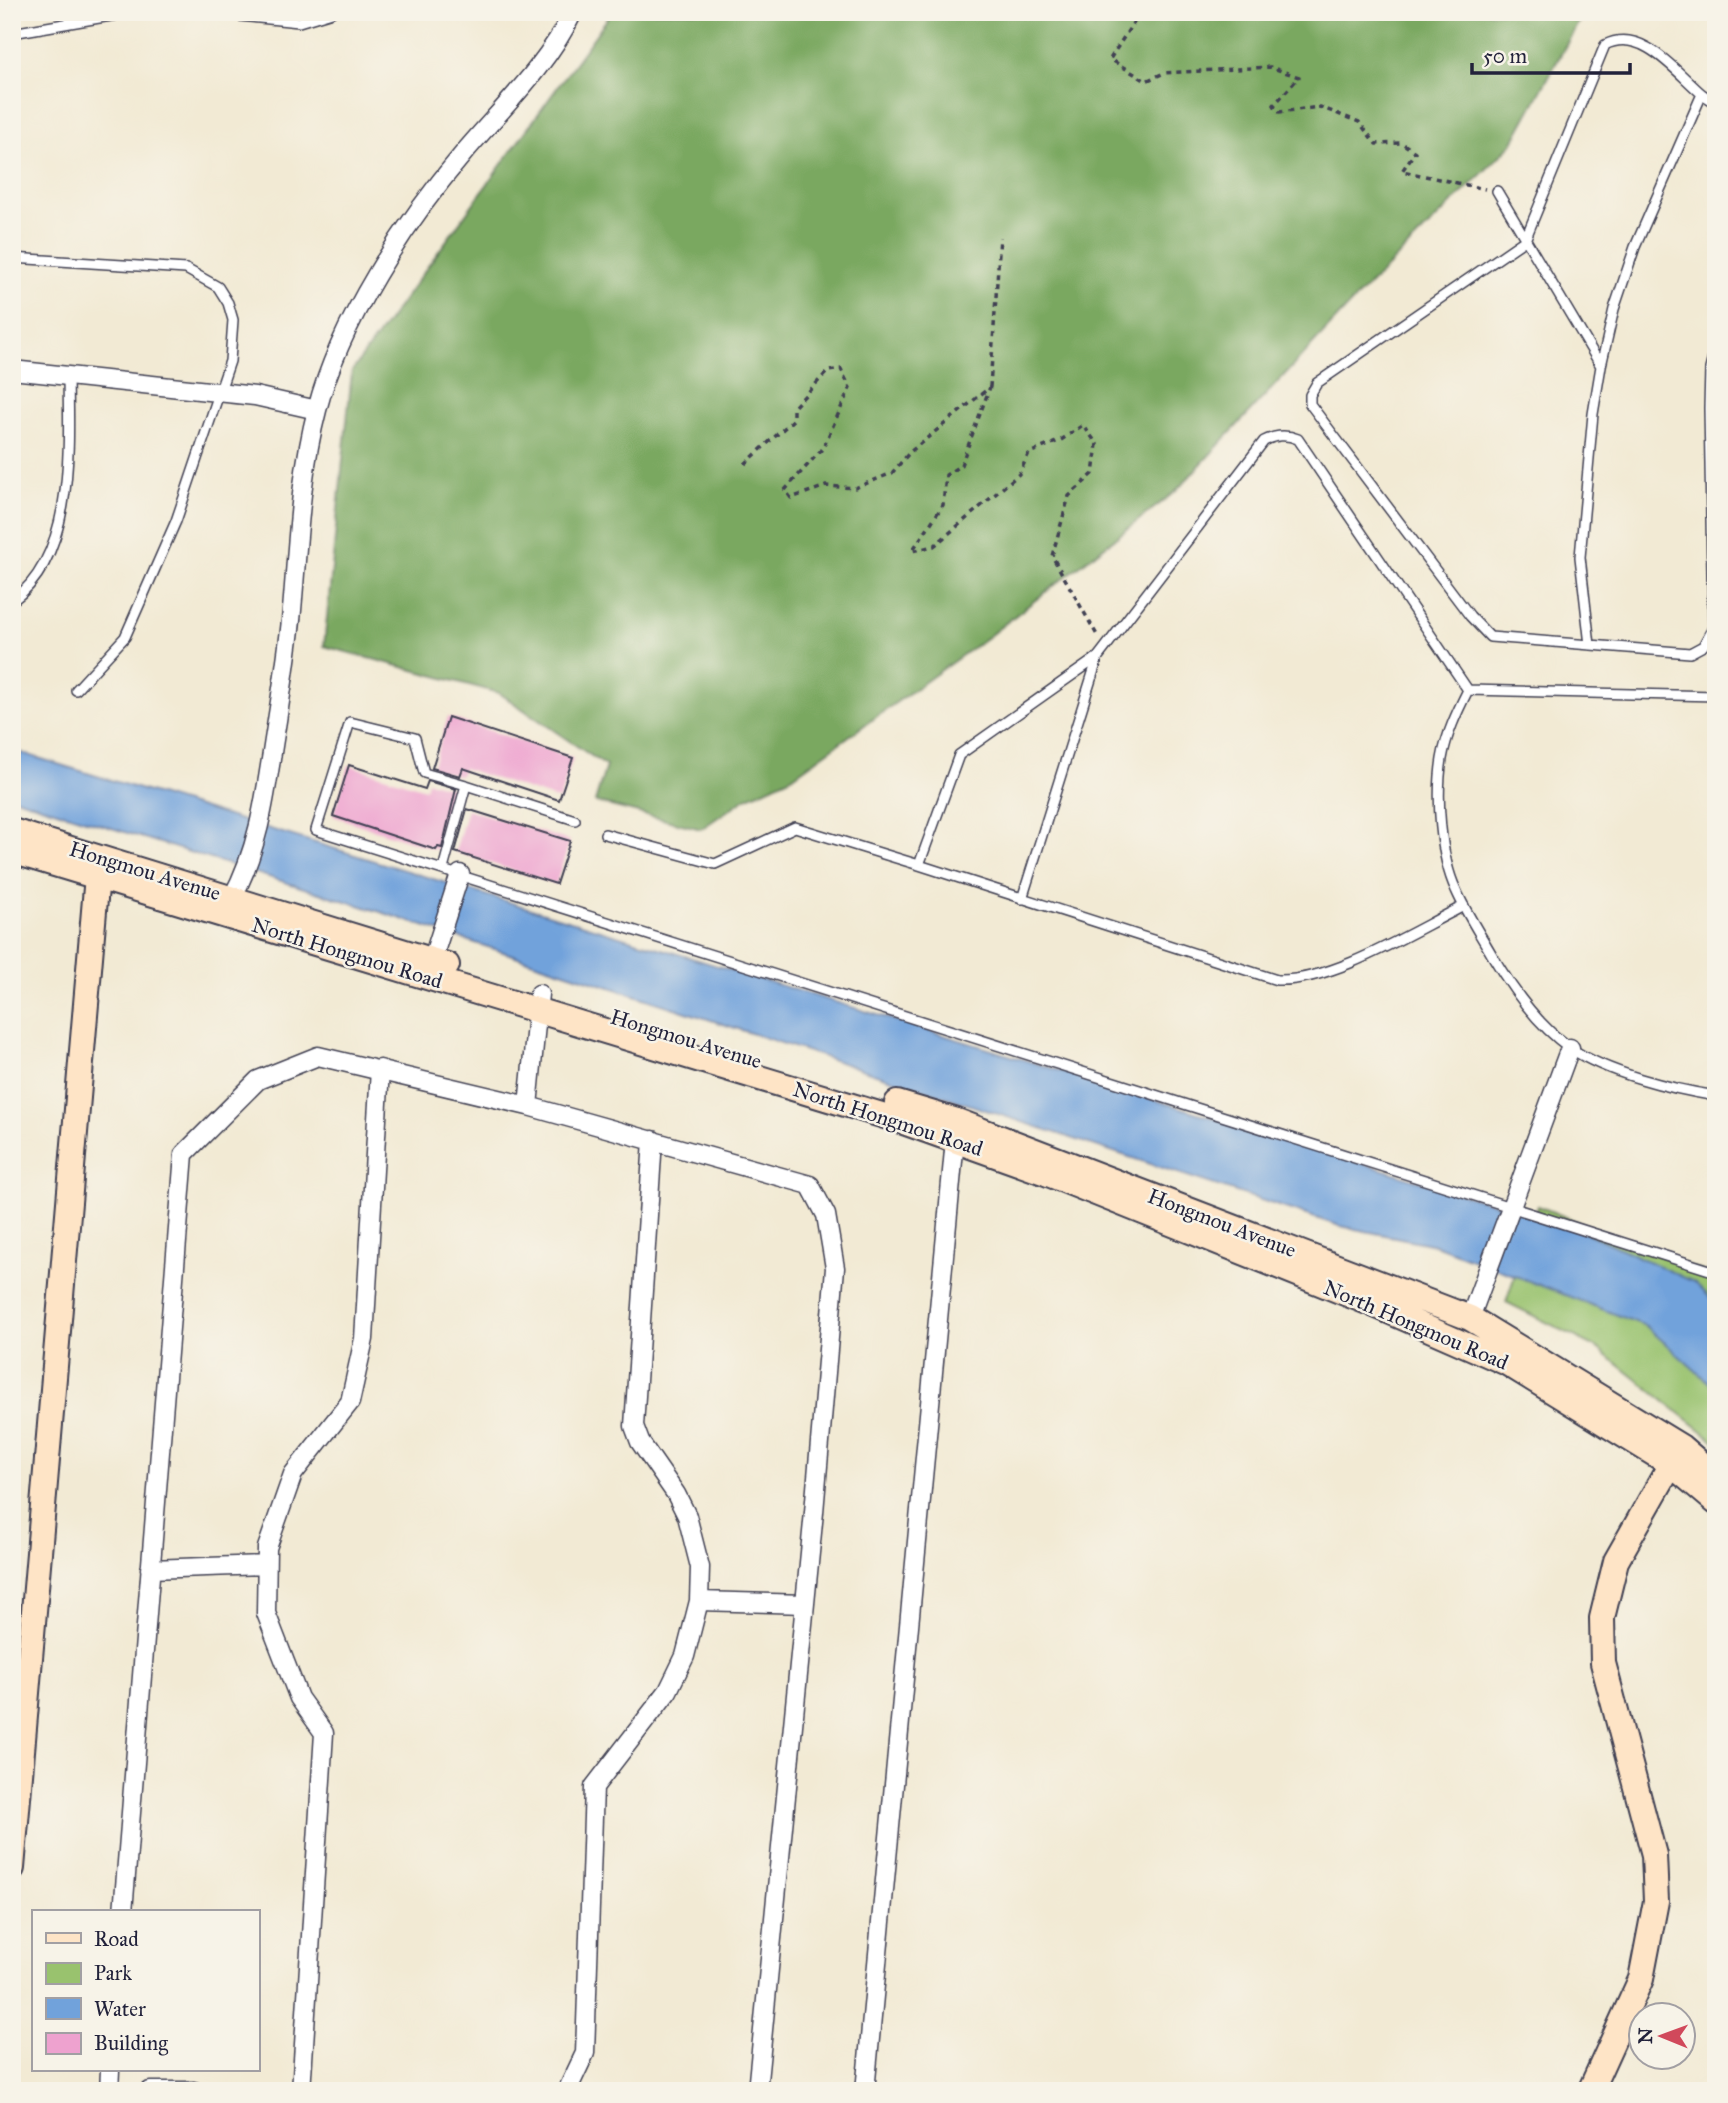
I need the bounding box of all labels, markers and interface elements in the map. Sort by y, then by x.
scale bar [1472,32,1630,76]
text: 50 m [1483,43,1528,69]
street label: Hongmou Avenue [66,836,224,906]
street label: North Hongmou Road [248,912,446,995]
street label: Hongmou Avenue [607,1004,765,1074]
street label: North Hongmou Road [790,1076,987,1162]
street label: Hongmou Avenue [1144,1183,1300,1263]
street label: North Hongmou Road [1320,1274,1513,1376]
legend [32,1910,259,2072]
text: Road [94,1926,139,1952]
text: Park [94,1960,132,1986]
text: Water [94,1996,146,2022]
north arrow [1626,2002,1696,2072]
text: N [1634,2027,1657,2044]
text: Building [94,2030,168,2056]

